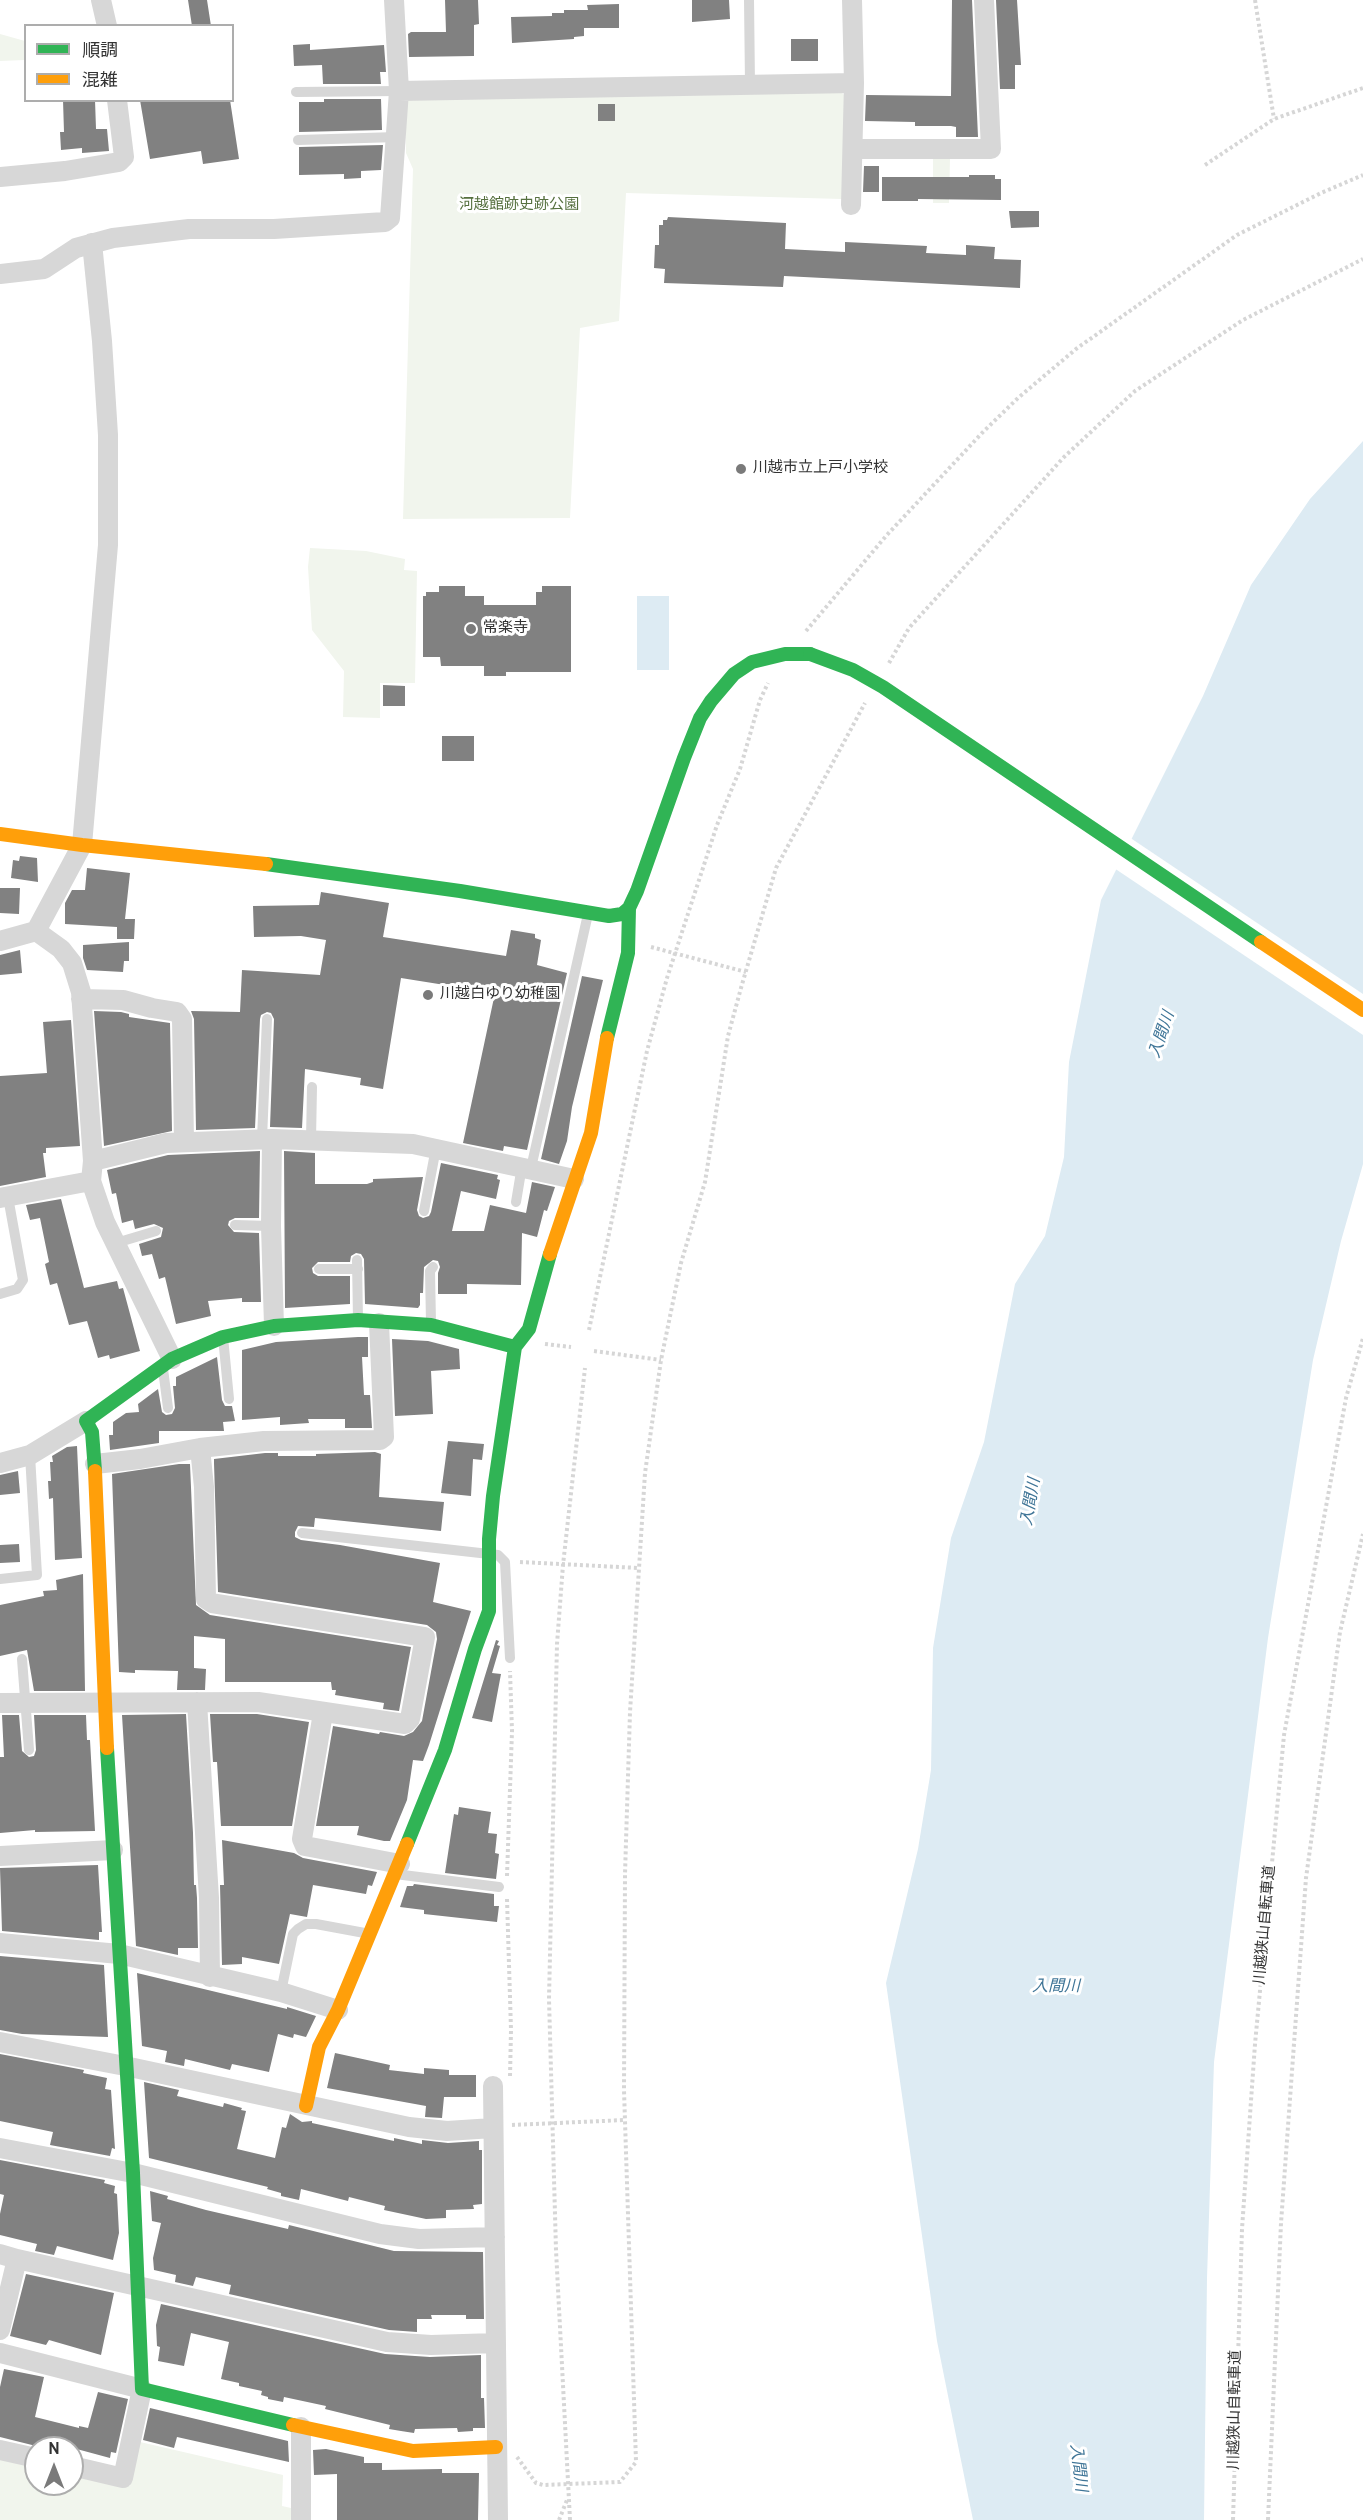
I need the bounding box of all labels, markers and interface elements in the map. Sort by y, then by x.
legend [24,24,234,102]
text: 順調 [82,40,118,63]
text: 混雑 [82,70,118,93]
park label: 河越館跡史跡公園 [459,197,579,215]
place label: 川越市立上戸小学校 [753,460,888,478]
marker: 川越市立上戸小学校 [734,462,748,476]
place label: 常楽寺 [483,620,528,638]
marker: 常楽寺 [464,622,478,636]
place label: 川越白ゆり幼稚園 [440,986,560,1004]
marker: 川越白ゆり幼稚園 [421,988,435,1002]
water label: 入間川 [1146,1009,1180,1061]
water label: 入間川 [1018,1477,1046,1527]
street label: 川越狭山自転車道 [1252,1864,1280,1986]
water label: 入間川 [1032,1978,1080,1998]
street label: 川越狭山自転車道 [1226,2350,1246,2470]
north arrow [24,2436,84,2496]
text: N [48,2440,60,2460]
water label: 入間川 [1065,2443,1089,2493]

